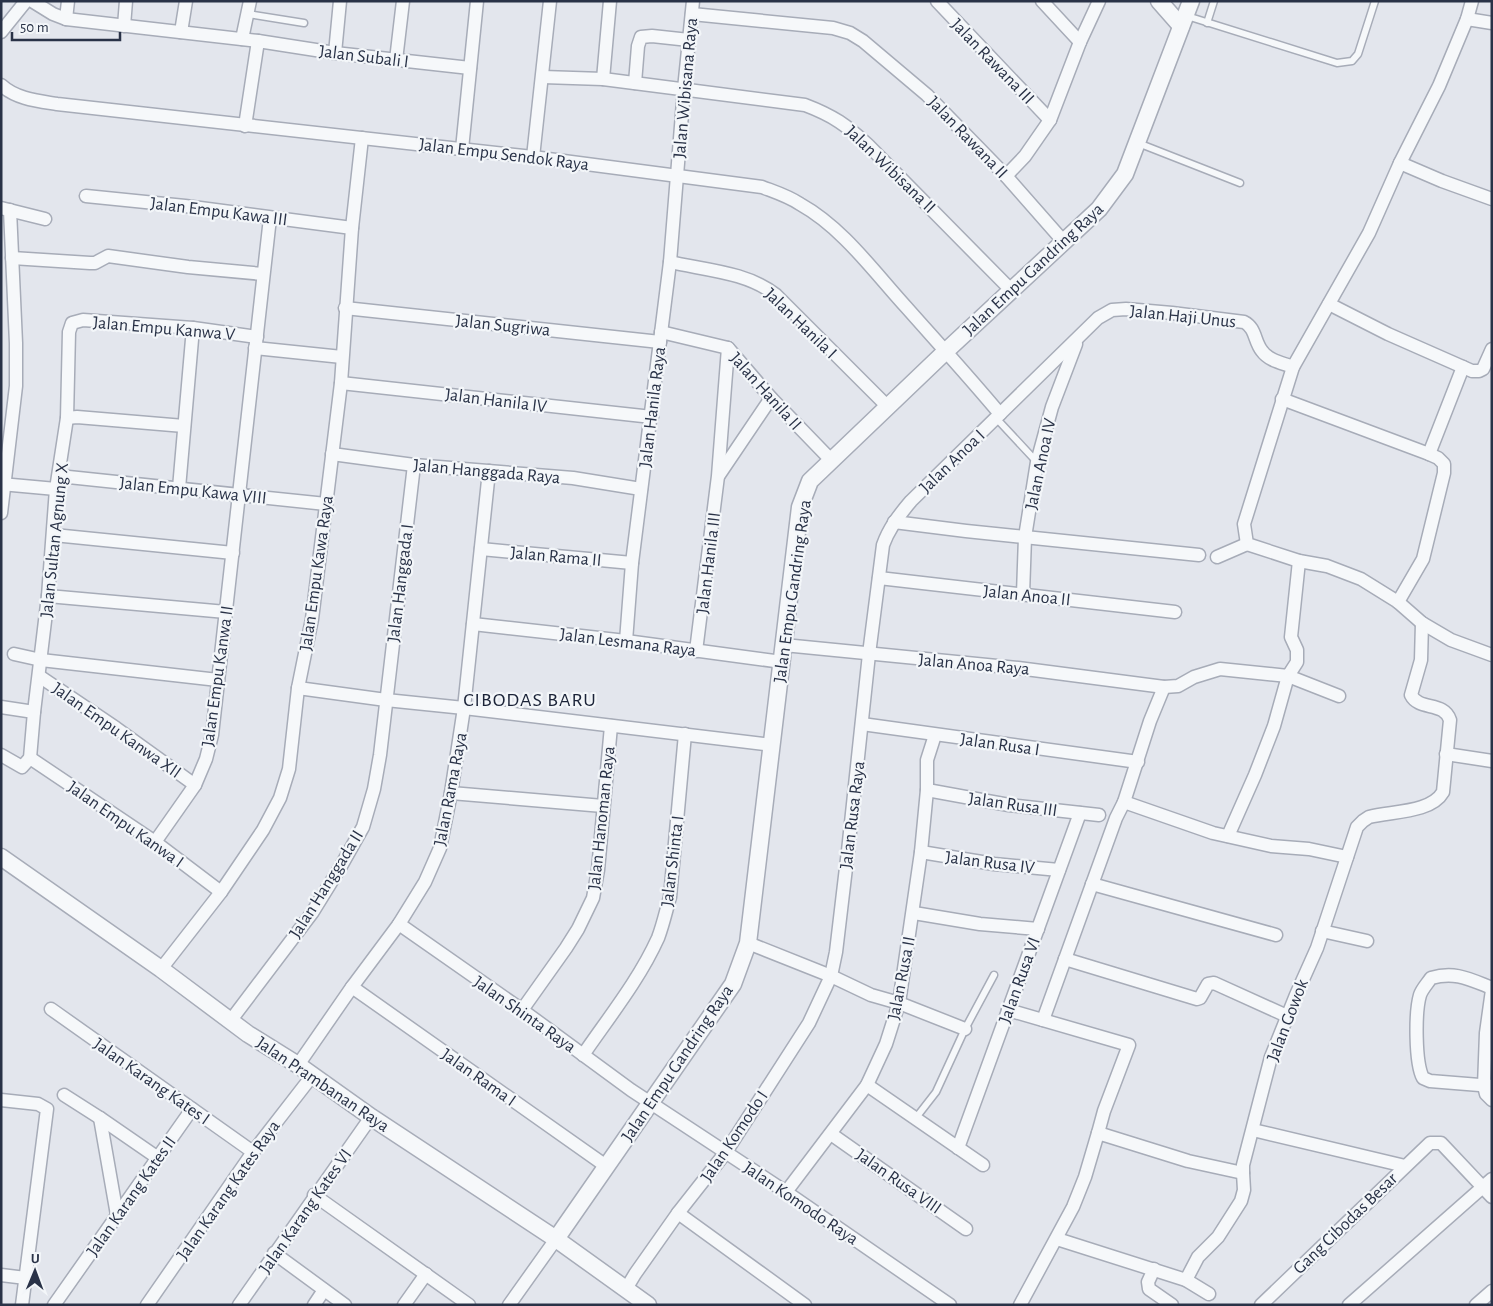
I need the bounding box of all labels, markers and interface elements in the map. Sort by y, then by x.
scale bar [12,10,120,42]
street label: Jalan Rawana III [947,15,1037,108]
street label: Jalan Wibisana Raya [671,17,701,159]
text: 50 m [20,20,49,35]
street label: Jalan Subali I [318,43,410,71]
street label: Jalan Rawana II [924,93,1011,182]
street label: Jalan Wibisana II [842,122,939,217]
street label: Jalan Empu Sendok Raya [418,136,590,174]
street label: Jalan Empu Kawa III [149,195,288,229]
street label: Jalan Empu Gandring Raya [960,200,1107,339]
street label: Jalan Hanila I [761,285,840,362]
street label: Jalan Haji Unus [1129,302,1237,332]
street label: Jalan Sugriwa [455,312,551,340]
street label: Jalan Empu Kanwa V [92,314,237,344]
street label: Jalan Hanila Raya [637,346,669,468]
street label: Jalan Hanila II [726,349,805,434]
street label: Jalan Hanila IV [444,386,549,416]
street label: Jalan Anoa IV [1023,416,1060,511]
street label: Jalan Anoa I [917,426,989,497]
street label: Jalan Hanggada Raya [413,457,561,487]
street label: Jalan Sultan Agnung X [38,461,72,619]
street label: Jalan Empu Kawa VIII [118,474,267,508]
street label: Jalan Empu Kawa Raya [297,494,337,652]
street label: Jalan Empu Gandring Raya [771,498,815,684]
street label: Jalan Hanila III [694,511,724,615]
street label: Jalan Hanggada I [385,523,417,643]
street label: Jalan Rama II [510,544,602,570]
street label: Jalan Anoa II [982,582,1071,610]
street label: Jalan Empu Kanwa II [199,605,237,748]
street label: Jalan Lesmana Raya [559,626,697,660]
street label: Jalan Anoa Raya [918,651,1030,679]
street label: Jalan Empu Kanwa XII [49,680,184,782]
district label: CIBODAS BARU [463,690,597,710]
street label: Jalan Rama Raya [431,731,471,847]
street label: Jalan Rusa I [959,731,1041,759]
street label: Jalan Hanoman Raya [585,745,619,891]
street label: Jalan Rusa Raya [837,760,869,870]
street label: Jalan Empu Kanwa I [64,778,187,872]
street label: Jalan Rusa III [967,790,1058,820]
street label: Jalan Shinta I [658,815,688,908]
street label: Jalan Hanggada II [286,827,367,942]
street label: Jalan Rusa IV [944,849,1036,878]
street label: Jalan Rusa II [885,935,919,1022]
street label: Jalan Rusa VI [996,935,1044,1026]
street label: Jalan Shinta Raya [470,973,579,1057]
street label: Jalan Gowok [1264,976,1312,1064]
street label: Jalan Empu Gandring Raya [619,982,737,1145]
street label: Jalan Prambanan Raya [253,1034,392,1136]
street label: Jalan Karang Kates I [90,1035,213,1129]
street label: Jalan Rama I [438,1046,519,1110]
street label: Jalan Komodo I [698,1088,772,1185]
street label: Jalan Karang Kates Raya [174,1117,284,1264]
street label: Jalan Karang Kates II [84,1133,180,1260]
street label: Jalan Karang Kates VI [256,1146,355,1277]
street label: Jalan Rusa VIII [852,1146,944,1218]
street label: Jalan Komodo Raya [740,1159,861,1249]
street label: Gang Cibodas Besar [1290,1169,1401,1278]
north arrow [10,1246,60,1296]
text: U [31,1252,40,1266]

